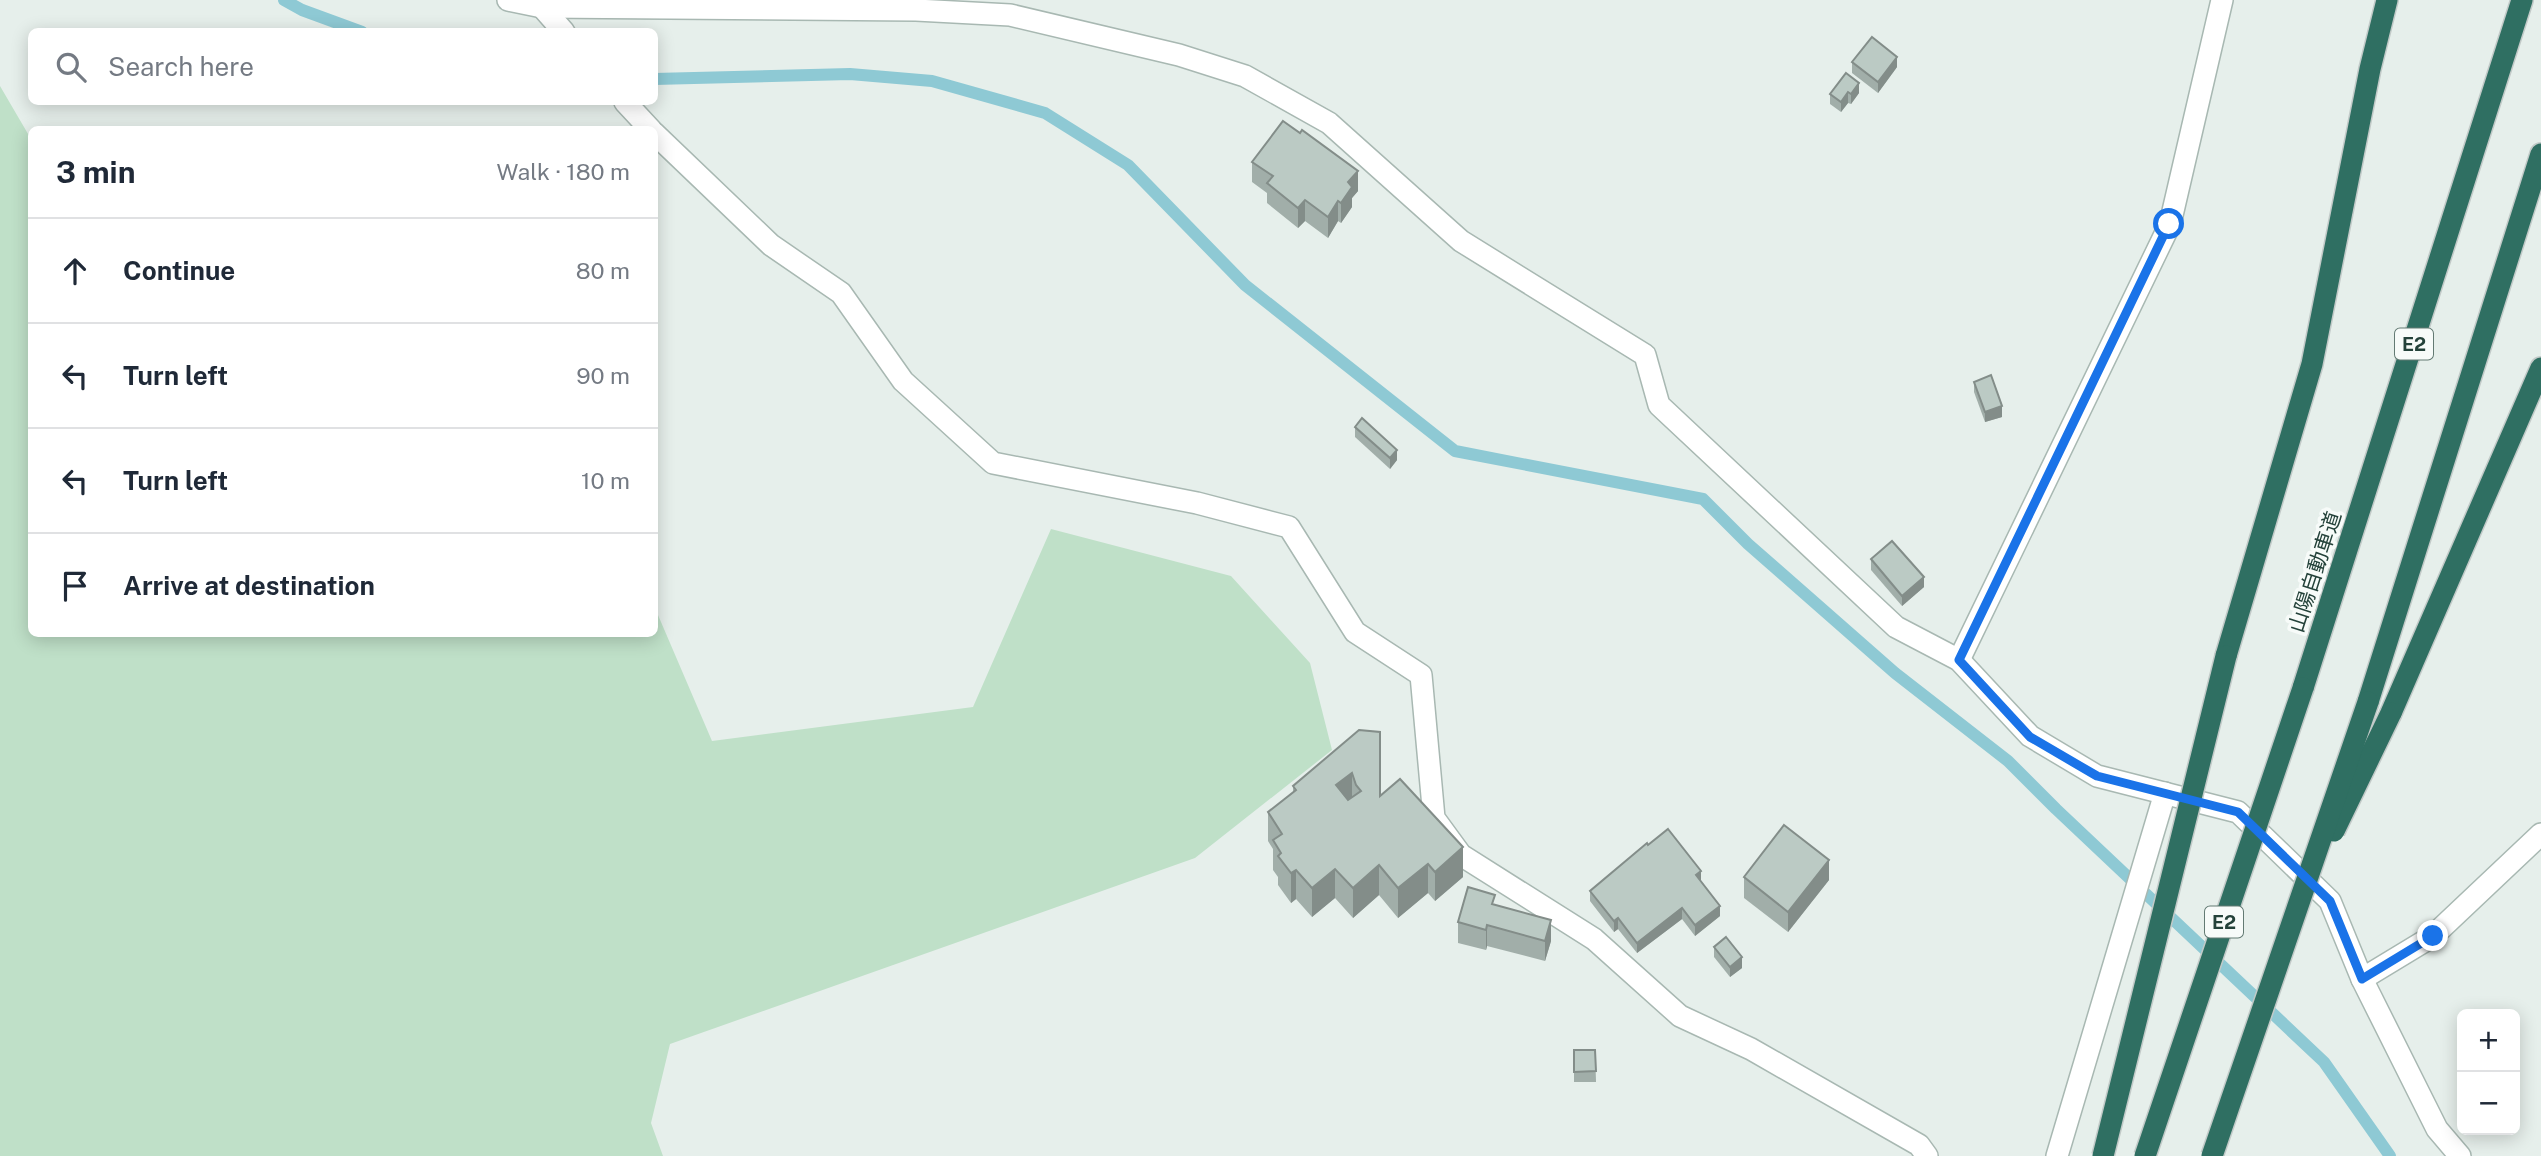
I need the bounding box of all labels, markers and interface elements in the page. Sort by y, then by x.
search box [28,28,658,105]
icon: search [52,48,90,86]
text: Search here [108,51,254,82]
text: 3 min [56,154,135,190]
text: Walk · 180 m [497,158,630,185]
route start [2153,208,2184,239]
icon: ahead [56,252,94,290]
text: Continue [123,255,235,286]
text: 80 m [576,257,630,284]
road number: E2 [2395,328,2433,360]
icon: left [56,357,94,395]
text: Turn left [123,360,228,391]
text: 90 m [576,362,630,389]
icon: left [56,462,94,500]
text: Turn left [123,465,228,496]
text: 10 m [581,467,630,494]
street label: 山陽自動車道 [2283,508,2346,636]
icon: arrive [56,567,94,605]
text: Arrive at destination [123,570,375,601]
road number: E2 [2205,906,2243,938]
route end [2417,920,2448,951]
map controls [2457,1009,2520,1135]
button: + [2457,1009,2520,1072]
button: − [2457,1072,2520,1135]

